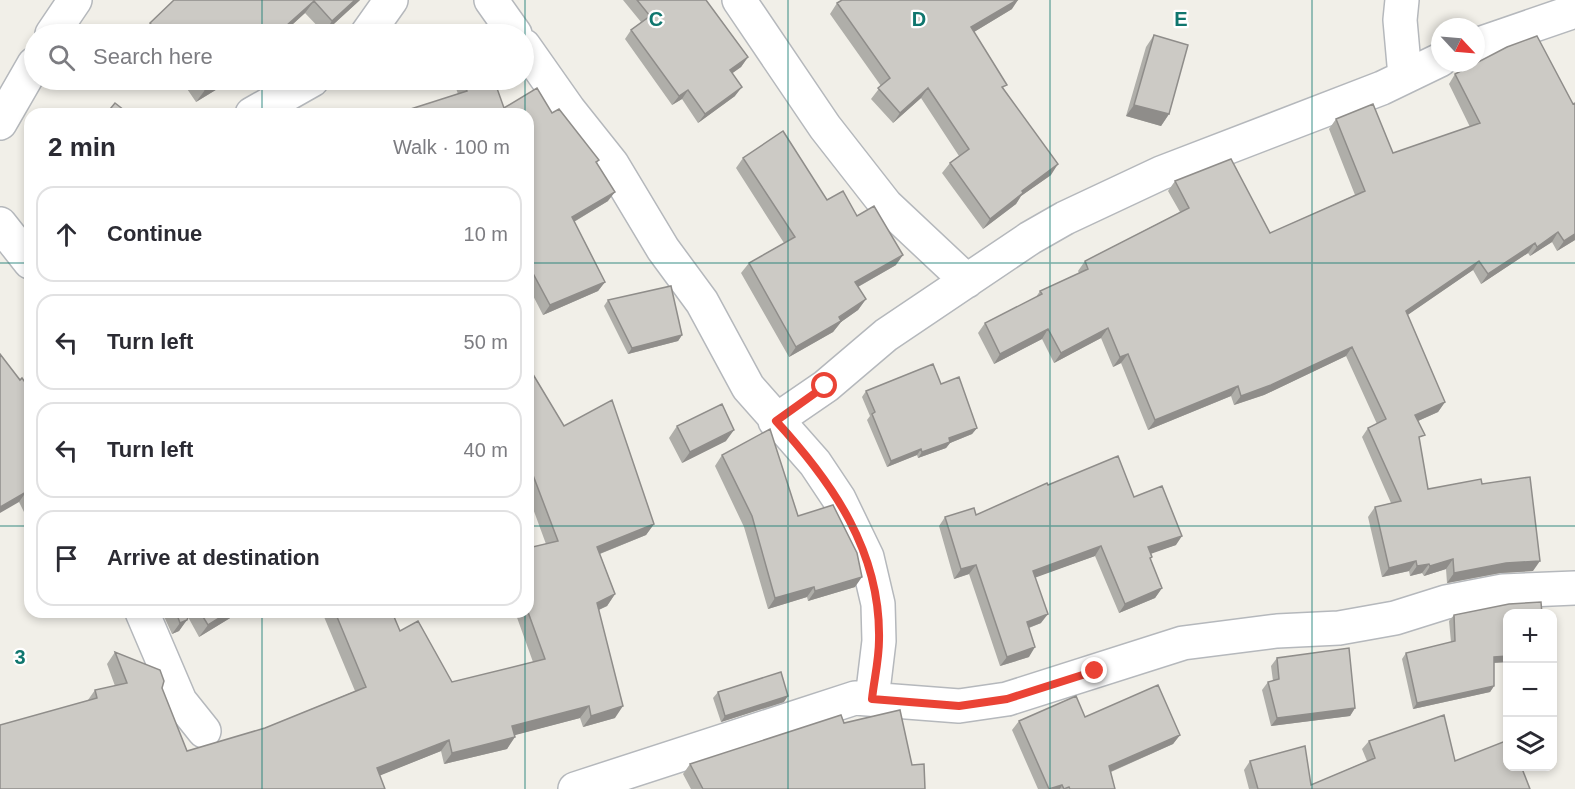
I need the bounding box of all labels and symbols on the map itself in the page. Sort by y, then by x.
text: C [649,8,663,30]
text: D [912,8,926,30]
text: E [1174,8,1188,30]
north arrow [1431,18,1485,72]
route start [811,372,837,398]
text: 3 [14,646,26,668]
route end [1081,657,1107,683]

